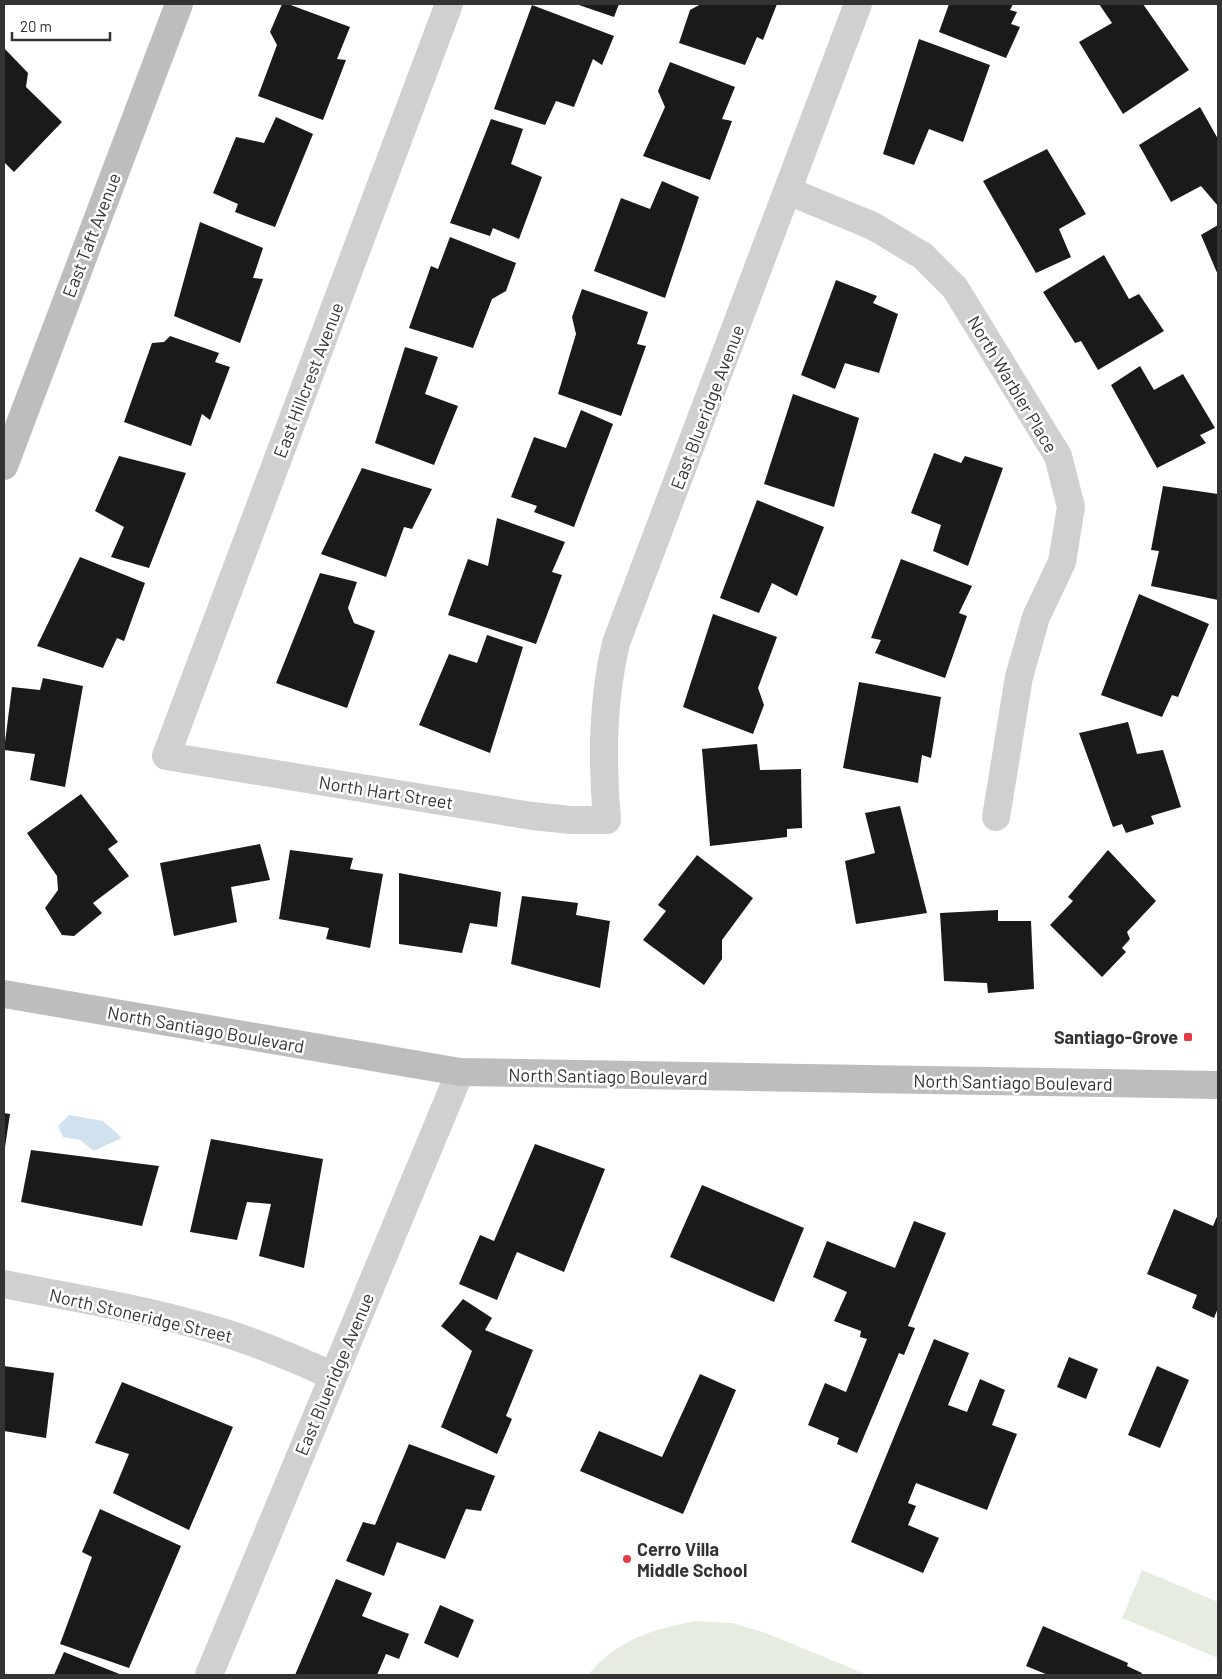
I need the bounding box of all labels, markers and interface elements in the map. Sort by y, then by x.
scale bar [12,10,110,42]
text: 20 m [20,17,52,35]
street label: East Taft Avenue [57,170,125,300]
street label: East Hillcrest Avenue [268,299,348,461]
street label: North Warbler Place [963,312,1063,456]
street label: East Blueridge Avenue [665,322,749,492]
street label: North Hart Street [317,771,455,813]
street label: North Santiago Boulevard [106,1001,306,1057]
place label: Santiago-Grove [1054,1026,1178,1048]
marker: Santiago-Grove [1182,1031,1194,1043]
street label: North Santiago Boulevard [508,1063,708,1089]
street label: North Santiago Boulevard [913,1069,1113,1095]
street label: North Stoneridge Street [47,1283,235,1347]
street label: East Blueridge Avenue [290,1289,378,1459]
place label: Cerro Villa Middle School [637,1538,747,1581]
marker: Cerro Villa Middle School [621,1553,633,1565]

